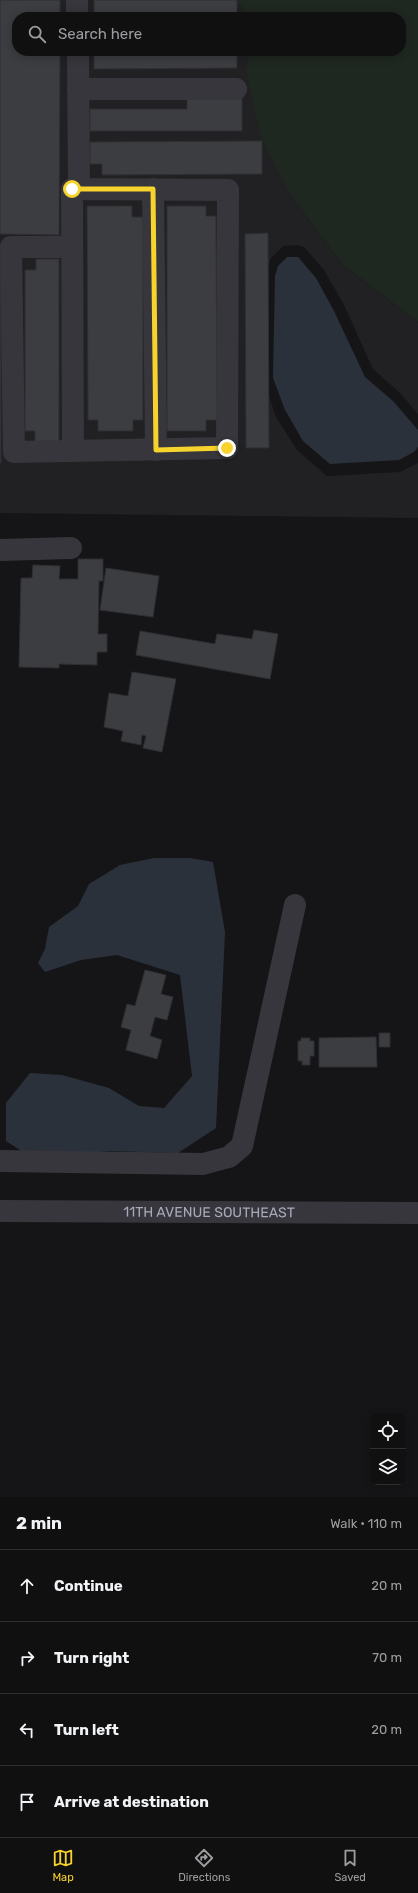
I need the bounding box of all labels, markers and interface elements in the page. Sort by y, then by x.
search box [12,12,406,56]
icon: search [26,23,48,45]
text: Search here [58,25,142,43]
route start [63,180,81,198]
route end [218,439,236,457]
street label: 11TH AVENUE SOUTHEAST [123,1204,295,1221]
map controls [370,1413,406,1485]
button: locate [370,1413,406,1449]
button: layers [370,1449,406,1485]
text: 2 min [16,1513,62,1533]
text: Walk · 110 m [330,1516,402,1531]
icon: ahead [16,1575,38,1597]
text: Continue [54,1577,123,1595]
text: 20 m [371,1578,402,1593]
icon: right [16,1647,38,1669]
text: Turn right [54,1649,129,1667]
text: 70 m [372,1650,402,1665]
icon: left [16,1719,38,1741]
text: Turn left [54,1721,119,1739]
text: 20 m [371,1722,402,1737]
icon: arrive [16,1791,38,1813]
text: Arrive at destination [54,1793,209,1811]
tab: Map [52,1847,74,1884]
tab: Directions [178,1847,230,1884]
tab: Saved [335,1847,366,1884]

